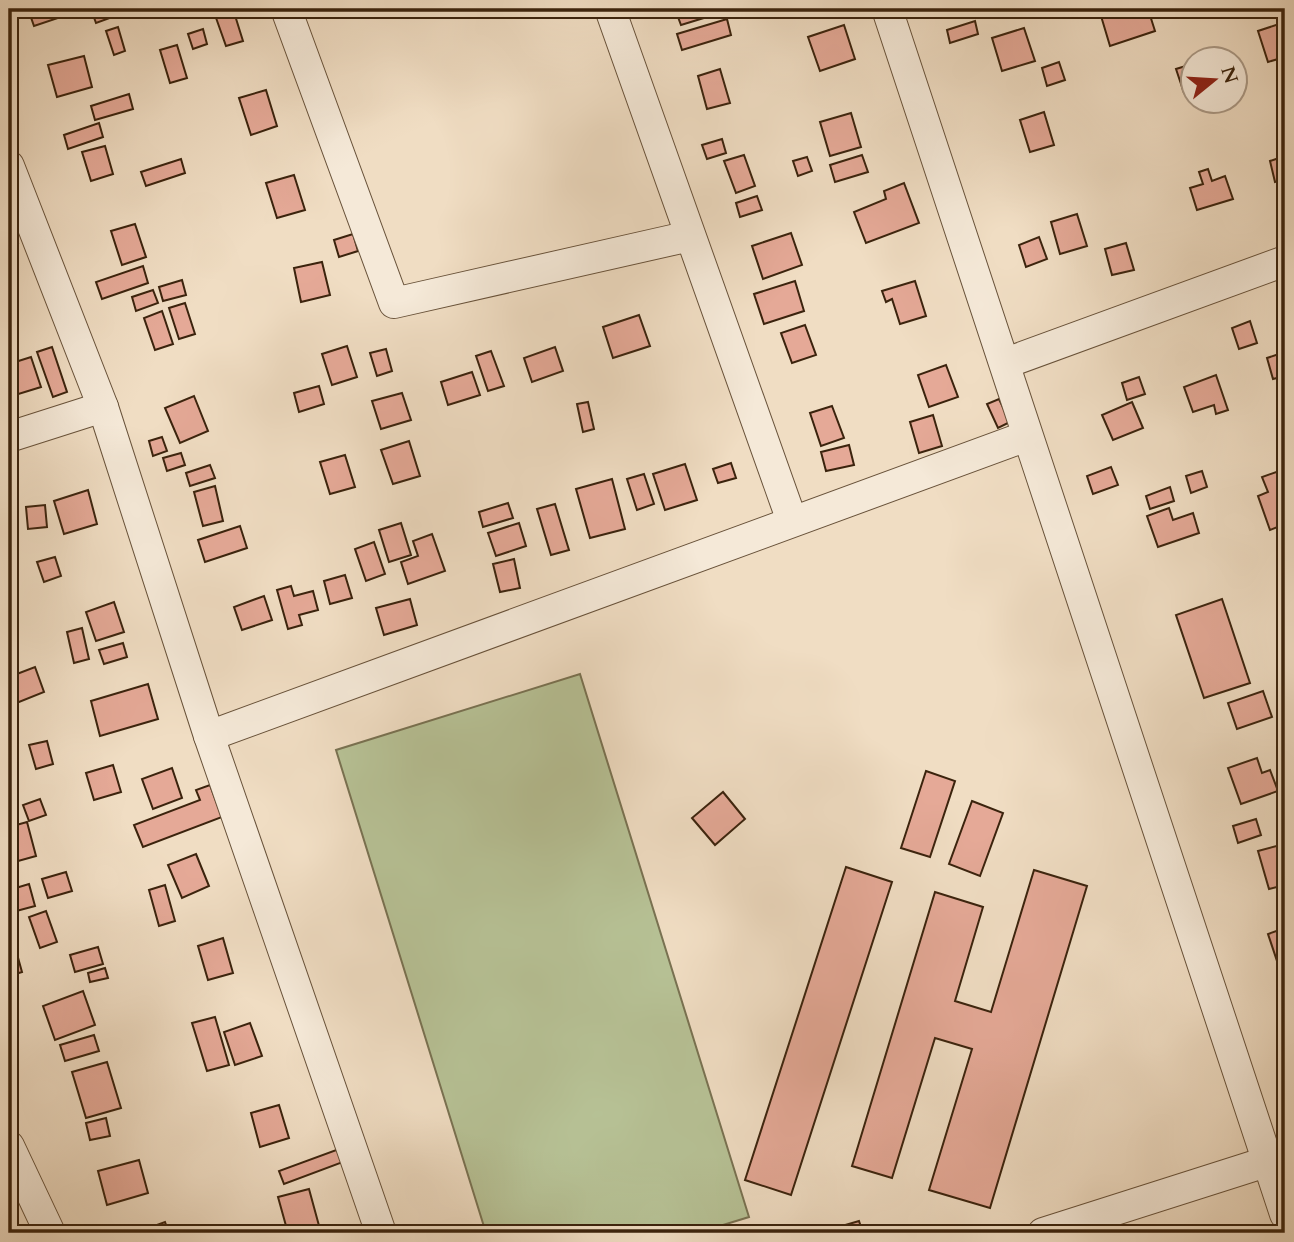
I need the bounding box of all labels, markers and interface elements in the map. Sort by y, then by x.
north arrow [1178,46,1248,116]
text: N [1214,63,1244,87]

